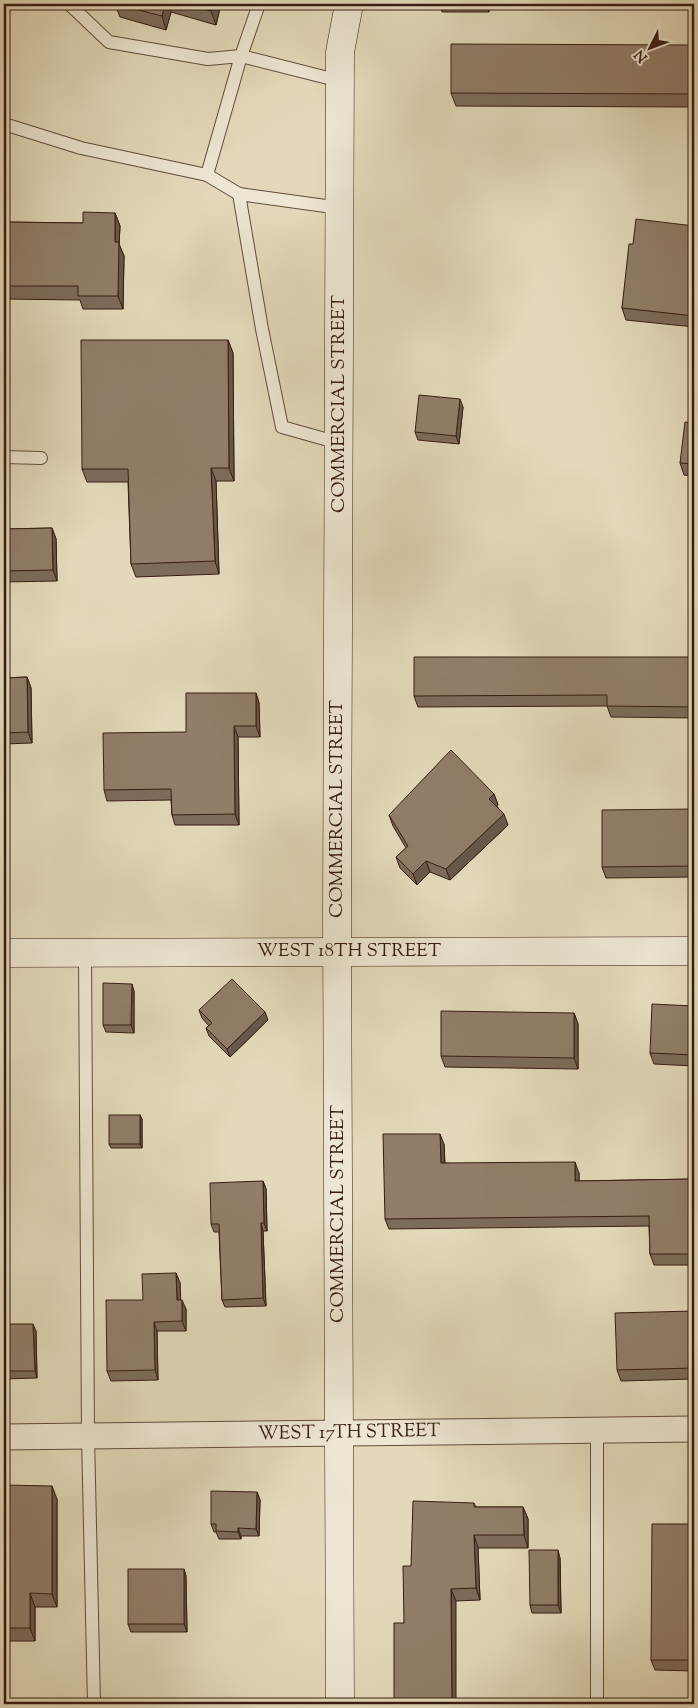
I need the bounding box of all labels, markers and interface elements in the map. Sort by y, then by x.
north arrow [626,22,676,72]
text: N [631,45,653,66]
street label: COMMERCIAL STREET [326,295,353,513]
street label: COMMERCIAL STREET [324,700,351,918]
street label: WEST 18TH STREET [257,938,441,965]
street label: COMMERCIAL STREET [325,1105,352,1323]
street label: WEST 17TH STREET [257,1418,441,1448]

